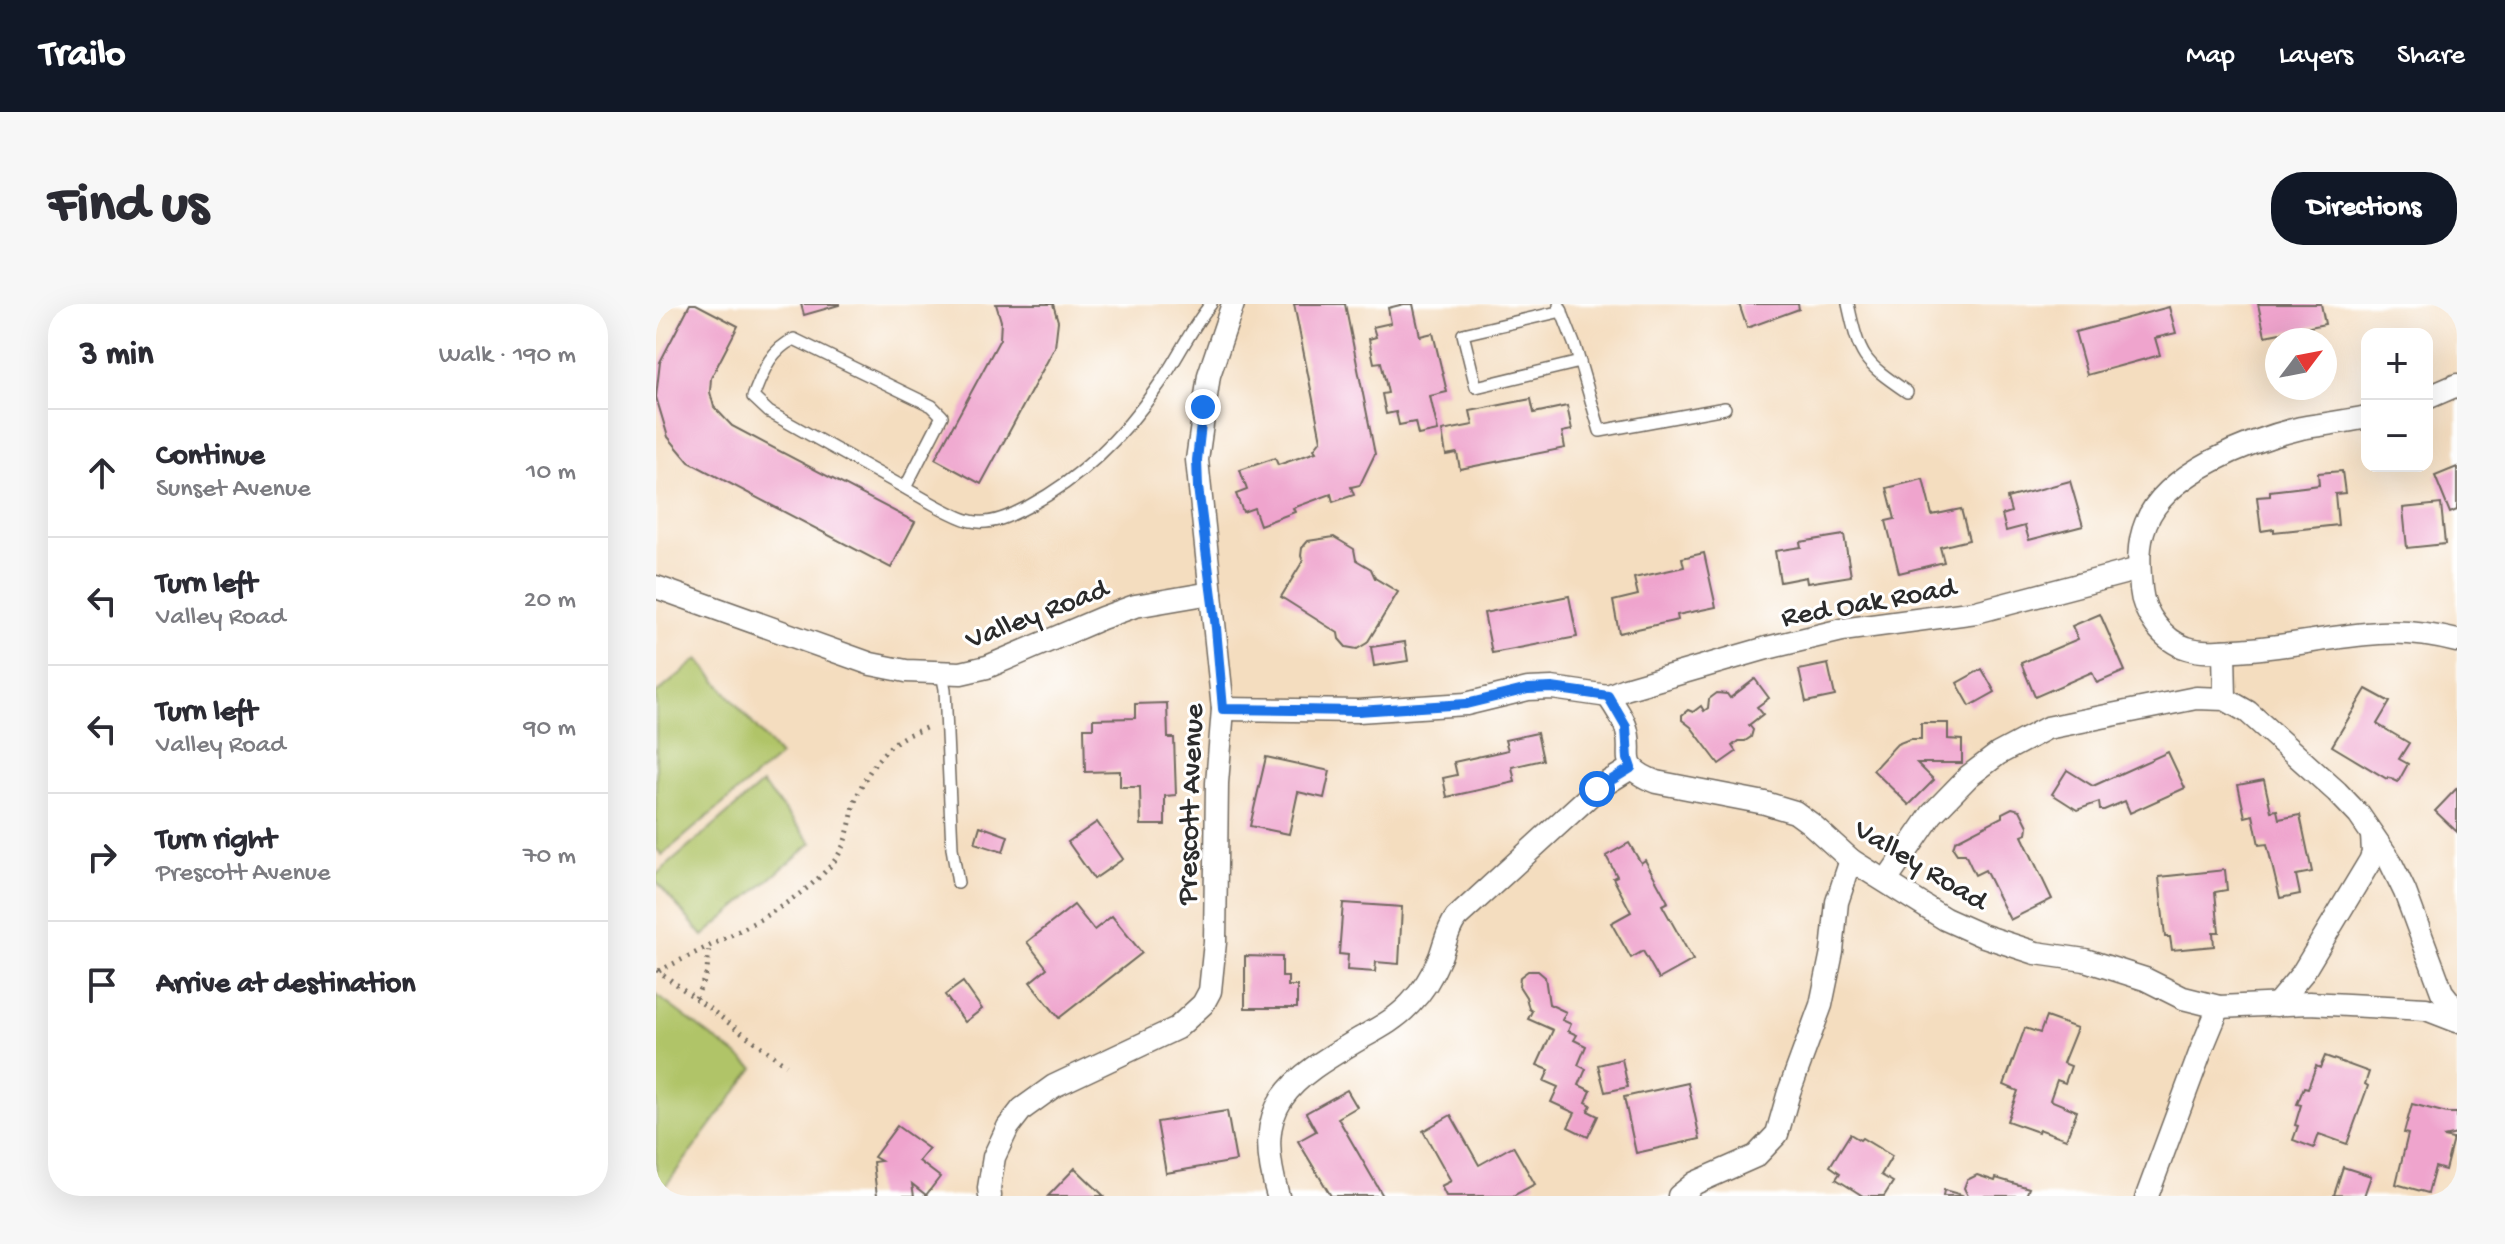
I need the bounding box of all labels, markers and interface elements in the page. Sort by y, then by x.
text: Trailo [40,34,126,78]
text: Map [2186,40,2235,73]
text: Layers [2279,40,2353,73]
text: Share [2397,40,2465,73]
button: Directions [2271,172,2457,245]
text: Find us [48,175,208,241]
north arrow [2265,328,2337,400]
map controls [2361,328,2433,472]
button: + [2361,328,2433,400]
text: 3 min [80,336,153,376]
text: Walk · 190 m [439,341,576,372]
route end [1185,389,1221,425]
button: − [2361,400,2433,472]
text: Continue [156,440,265,475]
icon: ahead [80,451,124,495]
text: 10 m [526,458,576,489]
text: Sunset Avenue [156,475,311,506]
text: Turn left [156,568,257,603]
street label: Red Oak Road [1779,571,1961,637]
street label: Valley Road [961,572,1116,660]
icon: left [80,579,124,623]
text: 20 m [524,586,576,617]
text: Valley Road [156,603,286,634]
text: Turn left [156,696,257,731]
street label: Prescott Avenue [1171,702,1214,906]
icon: left [80,707,124,751]
text: 90 m [524,714,576,745]
text: Valley Road [156,731,286,762]
route start [1579,771,1615,807]
street label: Valley Road [1846,813,1995,922]
text: Turn right [156,824,276,859]
icon: right [80,835,124,879]
text: 70 m [523,842,576,873]
text: Prescott Avenue [156,859,330,890]
icon: arrive [80,963,124,1007]
text: Arrive at destination [156,968,416,1003]

